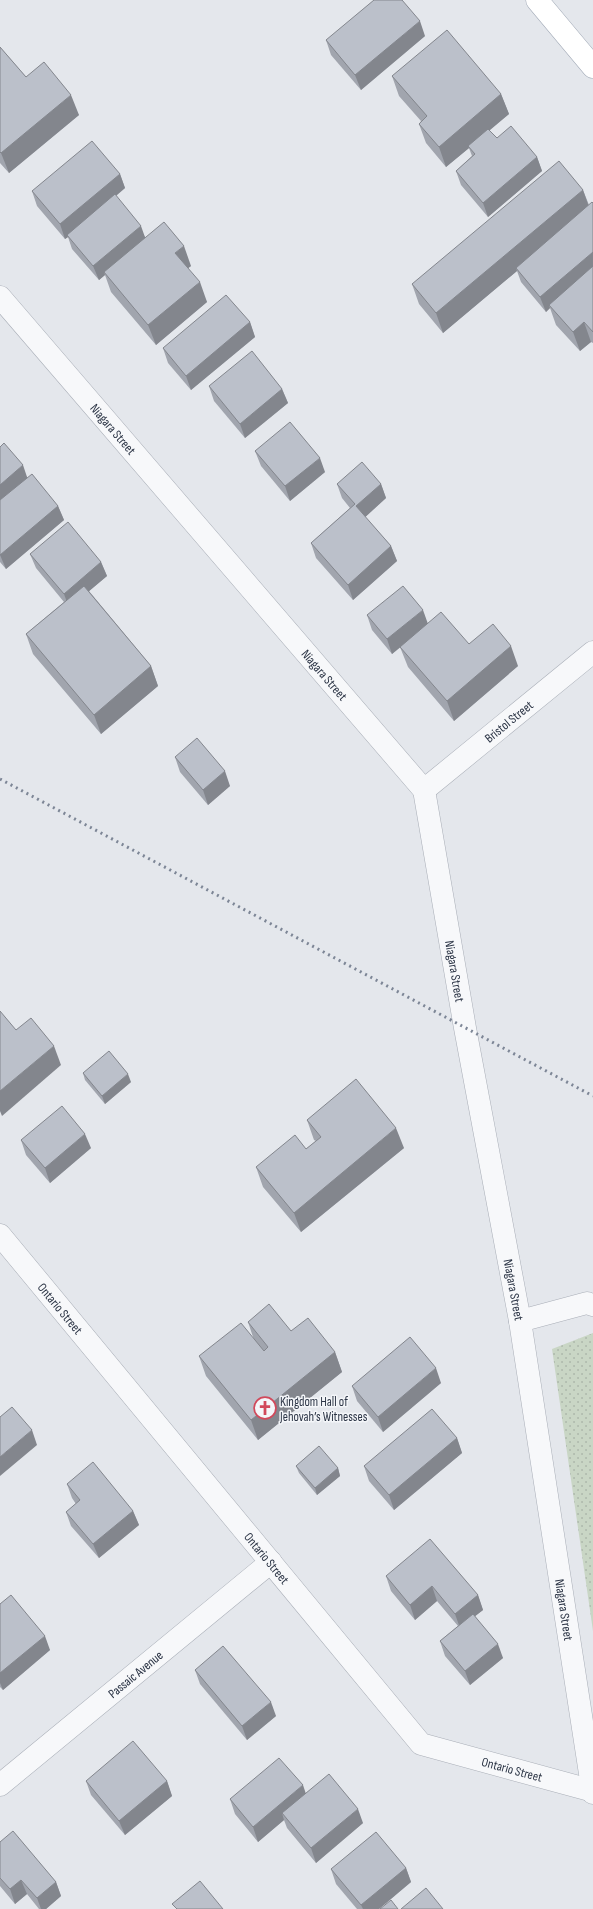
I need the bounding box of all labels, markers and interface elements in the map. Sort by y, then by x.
street label: Niagara Street [86,401,139,458]
street label: Niagara Street [298,646,350,704]
street label: Bristol Street [482,697,537,746]
street label: Niagara Street [441,939,467,1003]
street label: Niagara Street [500,1258,527,1322]
street label: Ontario Street [34,1280,86,1338]
place label: Kingdom Hall of Jehovah’s Witnesses [279,1394,368,1425]
church icon: Kingdom Hall of Jehovah’s Witnesses [252,1395,278,1421]
street label: Ontario Street [240,1529,292,1588]
street label: Niagara Street [551,1578,576,1642]
street label: Passaic Avenue [105,1647,166,1702]
street label: Ontario Street [480,1754,544,1786]

